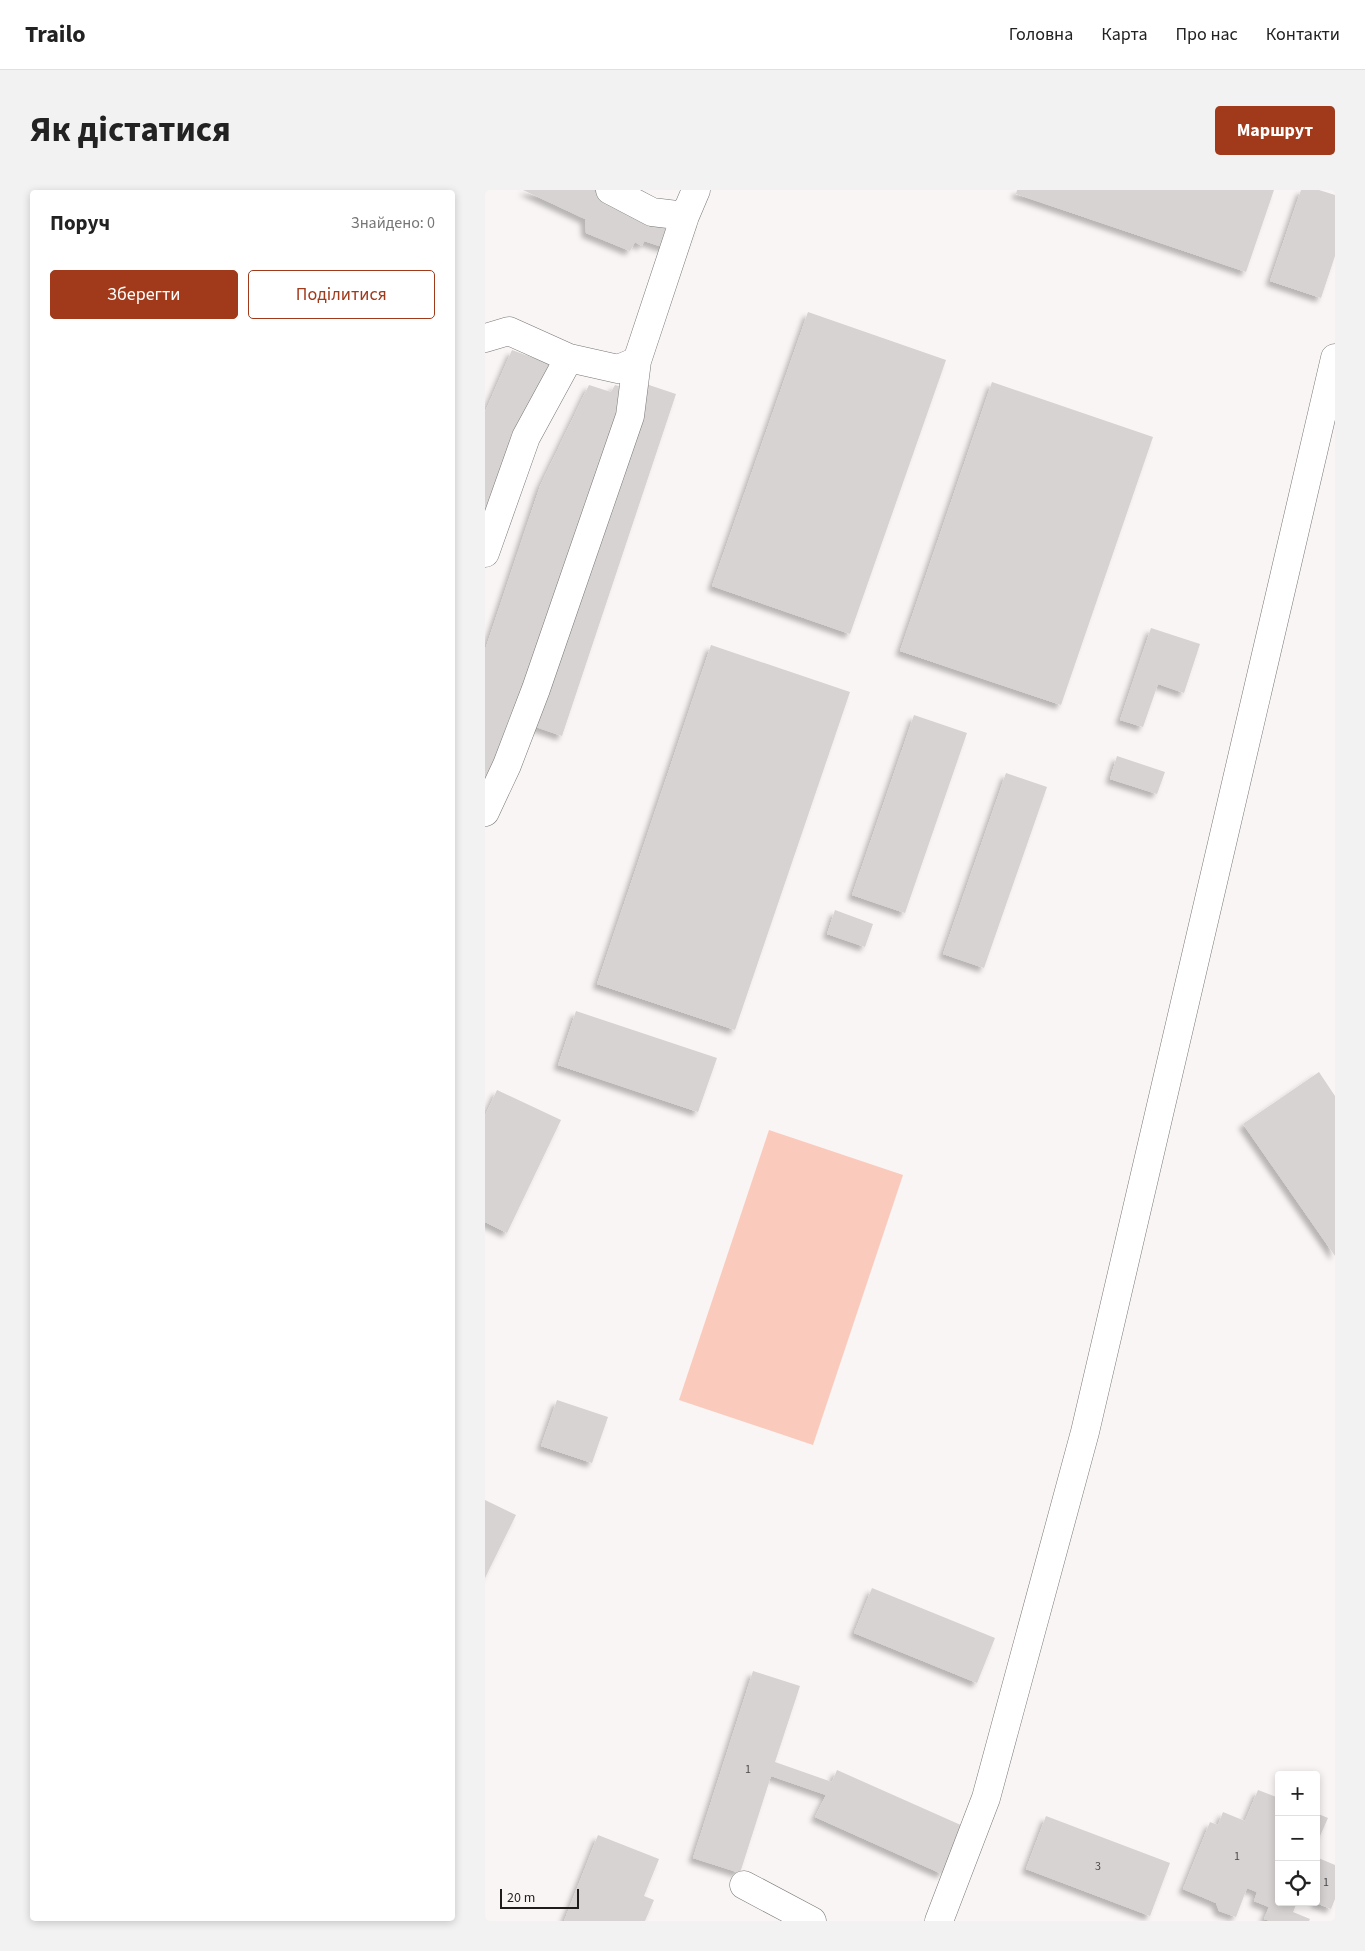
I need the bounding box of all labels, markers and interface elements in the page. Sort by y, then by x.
text: Trailo [25,17,86,52]
text: Головна [1009,22,1073,47]
text: Карта [1101,22,1147,47]
text: Про нас [1175,22,1238,47]
text: Контакти [1266,22,1340,47]
text: Як дістатися [30,105,231,155]
button: Маршрут [1215,106,1335,155]
text: Поруч [50,208,110,238]
text: Знайдено: 0 [351,212,435,234]
button: Зберегти [50,270,238,319]
button: Поділитися [248,270,435,319]
house number: 1 [745,1761,751,1778]
map controls [1275,1771,1320,1906]
button: + [1275,1771,1320,1816]
button: − [1275,1816,1320,1861]
house number: 1 [1234,1848,1240,1865]
house number: 3 [1095,1858,1101,1875]
button: locate [1275,1861,1320,1906]
house number: 1 [1323,1874,1329,1891]
scale bar [500,1886,579,1909]
text: 20 m [507,1888,535,1908]

